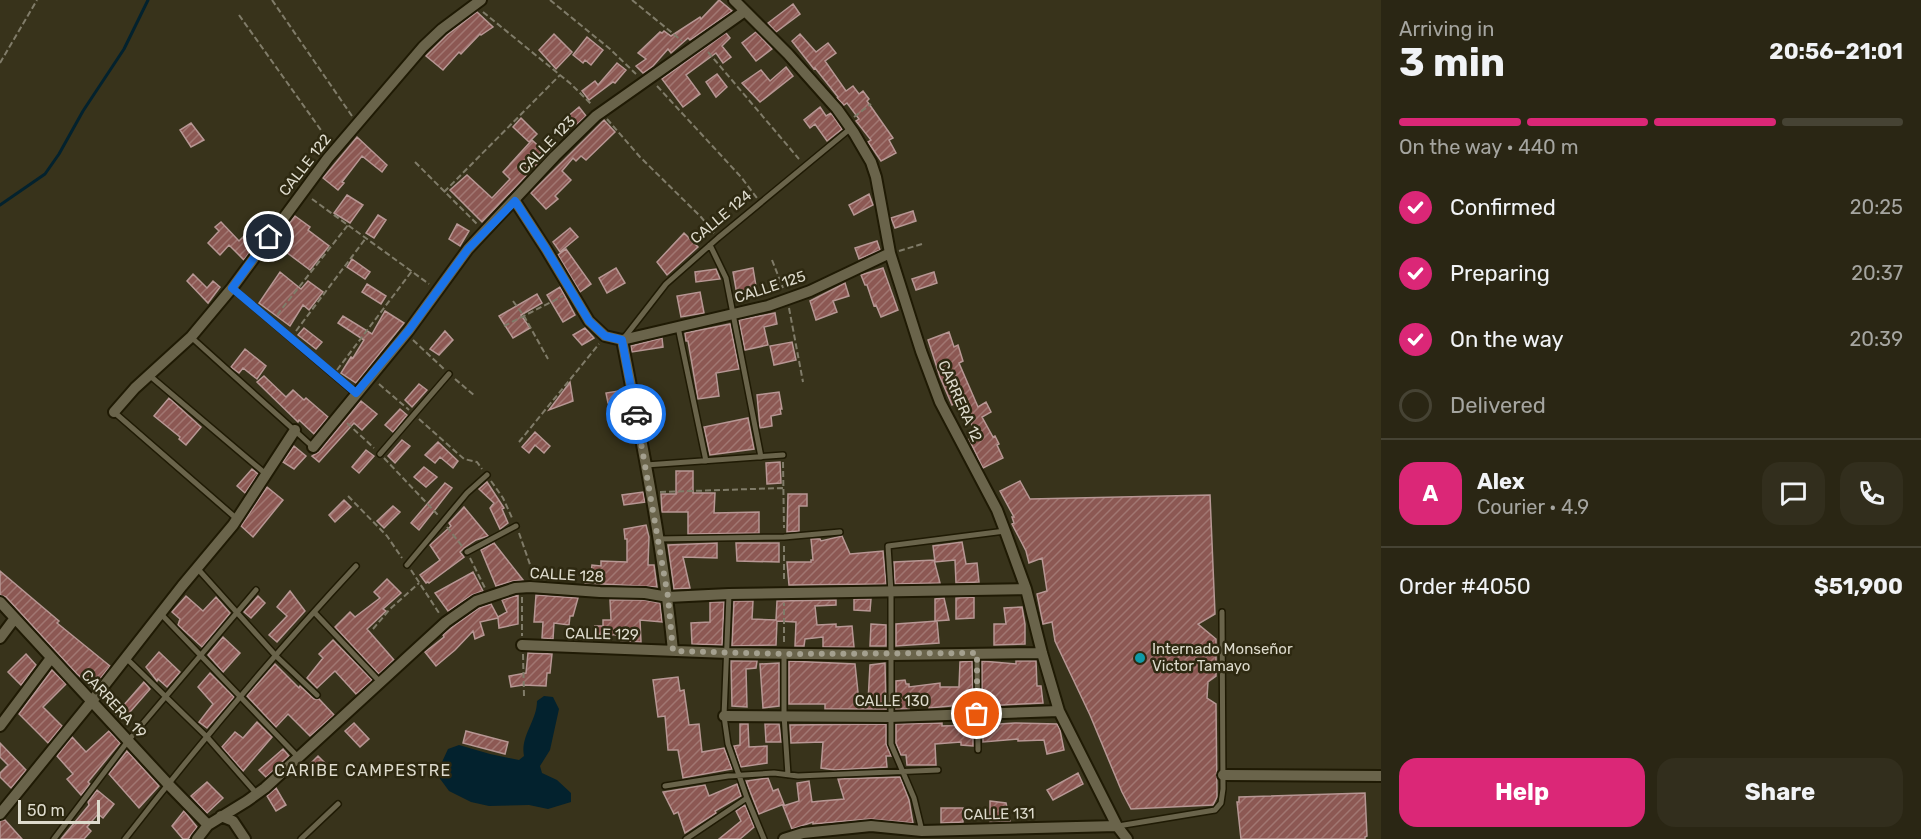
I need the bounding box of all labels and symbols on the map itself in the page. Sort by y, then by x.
street label: CALLE 123 [515,112,579,178]
street label: CALLE 122 [275,130,335,200]
street label: CALLE 124 [687,186,755,248]
pin [243,211,294,262]
street label: CALLE 125 [732,267,808,307]
street label: CARRERA 12 [934,358,986,445]
courier [606,384,666,444]
street label: CALLE 128 [529,564,605,586]
street label: CALLE 129 [565,624,639,644]
place label: Internado Monseñor Victor Tamayo [1152,640,1293,675]
marker: Internado Monseñor Victor Tamayo [1133,651,1147,665]
street label: CARRERA 19 [78,666,150,742]
pin [951,688,1002,739]
street label: CALLE 130 [855,692,929,710]
district label: CARIBE CAMPESTRE [274,761,452,780]
scale bar [18,797,100,824]
street label: CALLE 131 [963,804,1035,824]

